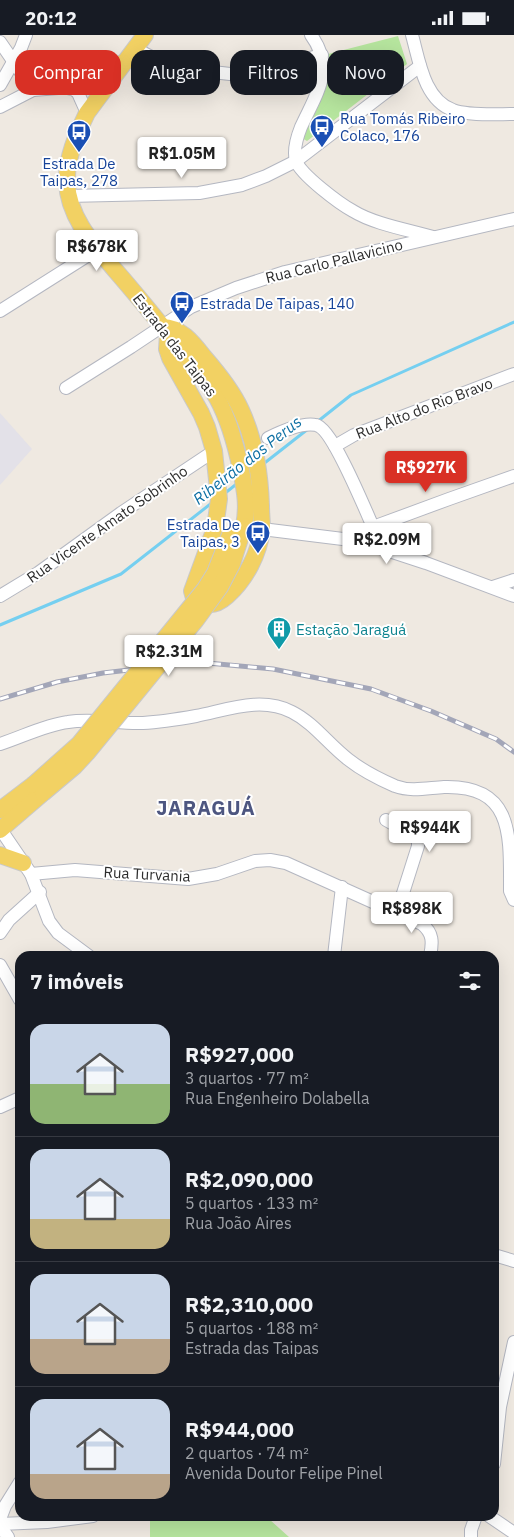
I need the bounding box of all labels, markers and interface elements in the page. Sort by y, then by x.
text: 20:12 [25,6,77,30]
chip: Comprar [15,50,121,95]
chip: Alugar [131,50,220,95]
chip: Filtros [230,50,317,95]
chip: Novo [327,50,404,95]
place label: Rua Tomás Ribeiro Colaco, 176 [340,109,466,145]
bus stop icon: Rua Tomás Ribeiro Colaco, 176 [309,114,335,148]
bus stop icon: Estrada De Taipas, 278 [66,119,92,153]
pin: R$1.05M [136,137,228,179]
text: R$1.05M [148,143,216,163]
place label: Estrada De Taipas, 278 [40,154,118,190]
pin: R$678K [56,229,138,272]
street label: Rua Carlo Pallavicino [263,235,405,287]
text: R$678K [67,236,127,256]
street label: Estrada das Taipas [129,290,221,400]
bus stop icon: Estrada De Taipas, 140 [169,290,195,324]
place label: Estrada De Taipas, 140 [200,294,355,313]
street label: Rua Alto do Rio Bravo [353,373,495,443]
water label: Ribeirão dos Perus [189,411,305,509]
pin: R$927K [385,451,467,493]
text: R$927K [396,457,456,477]
street label: Rua Vicente Amato Sobrinho [23,461,191,587]
place label: Estrada De Taipas, 3 [167,515,240,551]
bus stop icon: Estrada De Taipas, 3 [245,520,271,554]
pin: R$2.09M [341,523,433,565]
text: R$2.09M [353,529,421,549]
building icon: Estação Jaraguá [266,616,292,650]
place label: Estação Jaraguá [296,620,406,639]
pin: R$2.31M [123,635,215,677]
text: R$2.31M [135,641,203,661]
district label: JARAGUÁ [156,794,256,821]
pin: R$944K [389,811,471,853]
text: R$944K [400,817,460,837]
street label: Rua Turvania [103,862,191,886]
pin: R$898K [371,891,453,934]
text: R$898K [382,898,442,918]
text: 7 imóveis [30,967,124,995]
icon: filters [456,967,484,995]
text: R$927,000 [185,1040,294,1068]
icon: home [70,1044,130,1104]
text: 3 quartos · 77 m² [185,1068,309,1088]
text: Rua Engenheiro Dolabella [185,1088,370,1108]
text: R$2,090,000 [185,1165,313,1193]
icon: home [70,1169,130,1229]
text: 5 quartos · 133 m² [185,1193,318,1213]
text: Rua João Aires [185,1213,292,1233]
text: R$2,310,000 [185,1290,313,1318]
icon: home [70,1294,130,1354]
text: 5 quartos · 188 m² [185,1318,318,1338]
text: Estrada das Taipas [185,1338,319,1358]
text: R$944,000 [185,1415,294,1443]
icon: home [70,1419,130,1479]
text: 2 quartos · 74 m² [185,1443,309,1463]
text: Avenida Doutor Felipe Pinel [185,1463,383,1483]

